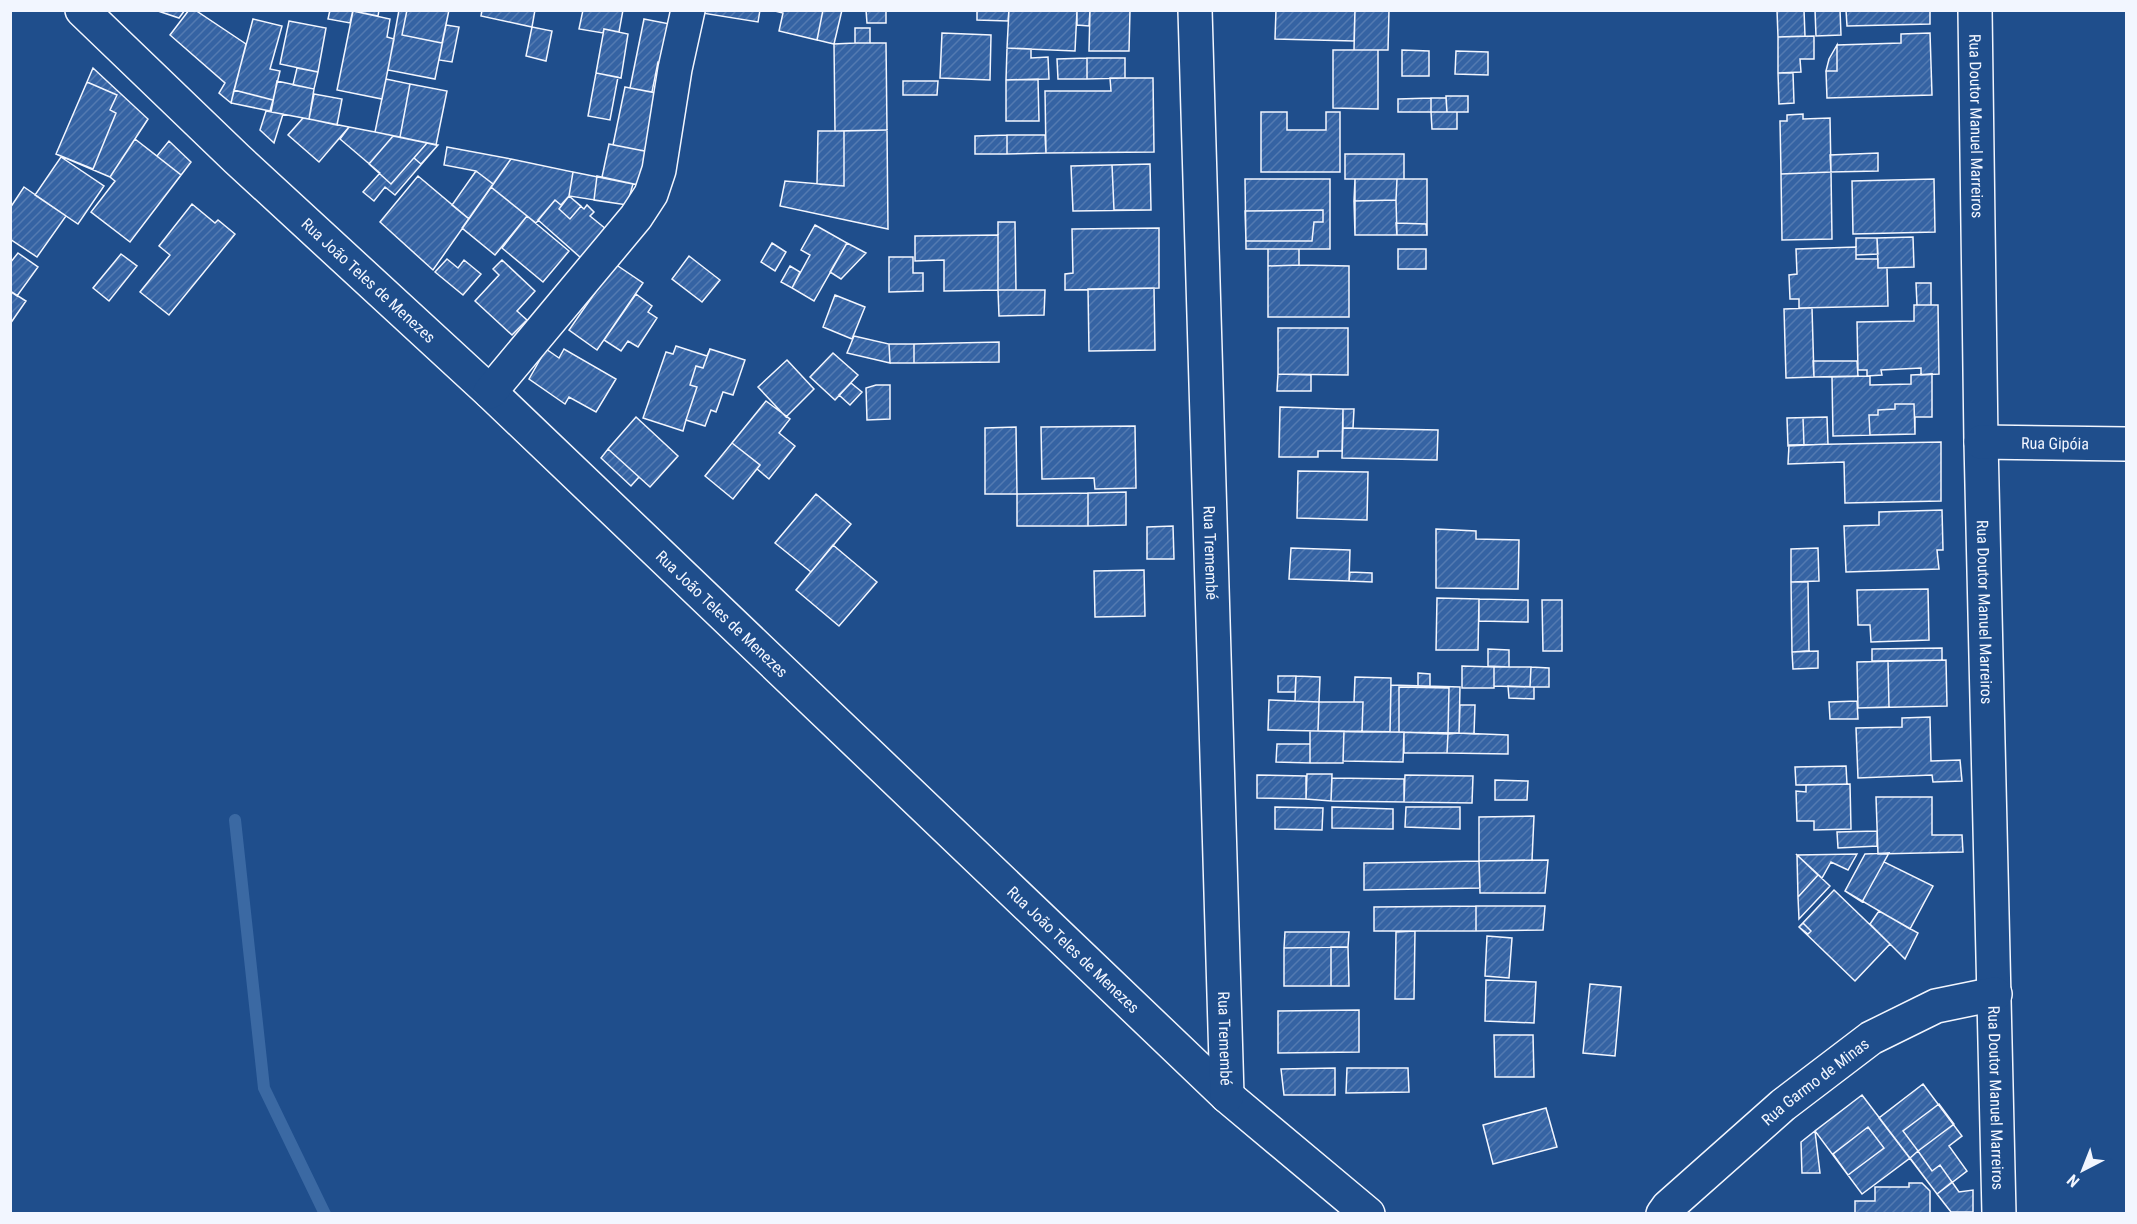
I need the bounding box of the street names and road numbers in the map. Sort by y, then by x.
street label: Rua Doutor Manuel Marreiros [1965,34,1987,218]
street label: Rua João Teles de Menezes [297,214,439,347]
street label: Rua Gipóia [2021,434,2089,453]
street label: Rua Tremembé [1200,505,1221,600]
street label: Rua Doutor Manuel Marreiros [1973,520,1996,704]
street label: Rua João Teles de Menezes [652,547,792,682]
street label: Rua João Teles de Menezes [1003,882,1143,1017]
street label: Rua Tremembé [1214,991,1236,1086]
street label: Rua Doutor Manuel Marreiros [1984,1005,2007,1190]
street label: Rua Garmo de Minas [1758,1034,1873,1130]

